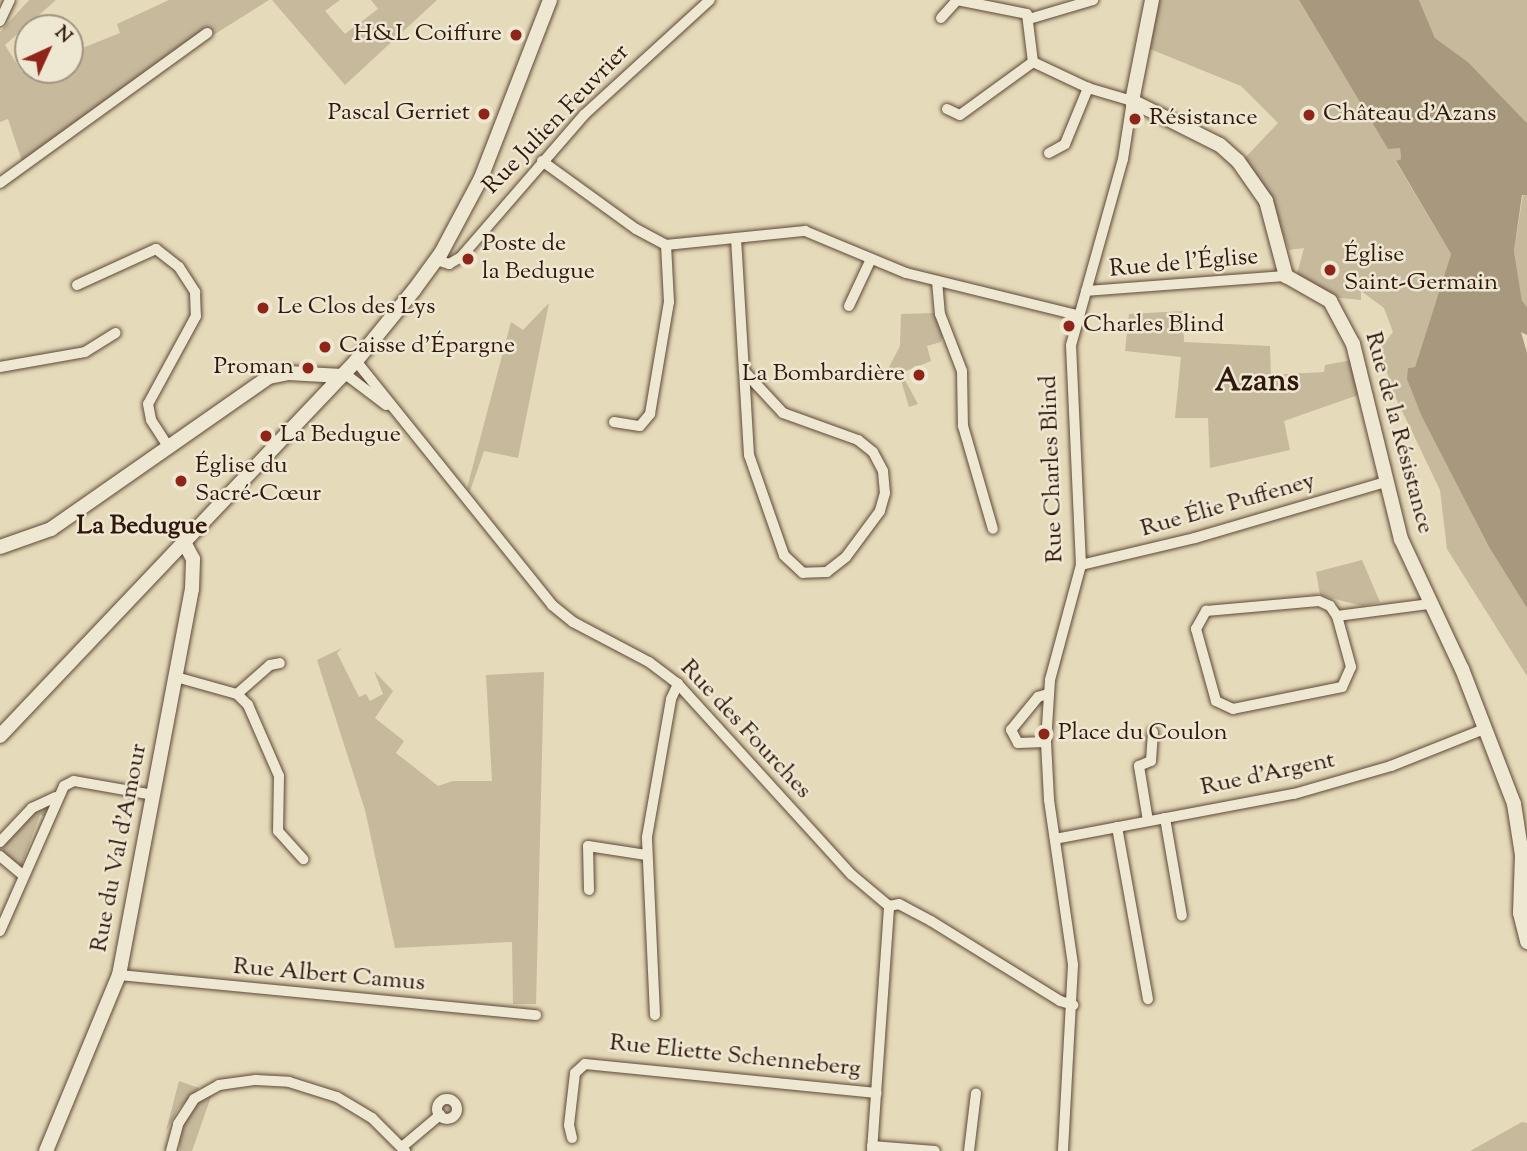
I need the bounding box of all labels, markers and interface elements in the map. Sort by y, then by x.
north arrow [14,14,84,84]
text: N [48,20,78,50]
place label: H&L Coiffure [354,21,502,49]
marker: H&L Coiffure [508,27,524,43]
street label: Rue Julien Feuvrier [478,39,636,201]
place label: Pascal Gerriet [328,100,470,128]
place label: Château d'Azans [1323,101,1497,129]
place label: Résistance [1149,105,1258,133]
marker: Pascal Gerriet [476,106,492,122]
marker: Château d'Azans [1301,107,1317,123]
marker: Résistance [1127,111,1143,127]
place label: Poste de la Bedugue [482,231,595,287]
place label: Église Saint-Germain [1344,242,1498,298]
street label: Rue de l'Église [1108,243,1260,285]
marker: Poste de la Bedugue [460,251,476,267]
marker: Église Saint-Germain [1322,262,1338,278]
place label: Le Clos des Lys [277,294,435,322]
marker: Le Clos des Lys [255,300,271,316]
place label: Charles Blind [1083,312,1224,340]
marker: Charles Blind [1061,318,1077,334]
street label: Rue de la Résistance [1357,329,1439,537]
place label: Caisse d'Épargne [339,333,515,361]
marker: Caisse d'Épargne [317,339,333,355]
place label: Proman [214,354,294,382]
marker: Proman [300,360,316,376]
place label: La Bombardière [742,361,905,389]
district label: Azans [1215,363,1299,401]
marker: La Bombardière [911,367,927,383]
street label: Rue Charles Blind [1035,375,1071,563]
place label: La Bedugue [280,422,401,450]
marker: La Bedugue [258,428,274,444]
place label: Église du Sacré-Cœur [195,453,321,509]
street label: Rue Élie Puffeney [1138,467,1318,545]
marker: Église du Sacré-Cœur [173,473,189,489]
district label: La Bedugue [77,511,207,543]
street label: Rue des Fourches [673,654,817,806]
place label: Place du Coulon [1058,720,1228,748]
marker: Place du Coulon [1036,726,1052,742]
street label: Rue du Val d'Amour [86,741,154,955]
street label: Rue d'Argent [1198,747,1338,803]
street label: Rue Albert Camus [232,953,426,999]
street label: Rue Eliette Schenneberg [608,1029,862,1085]

